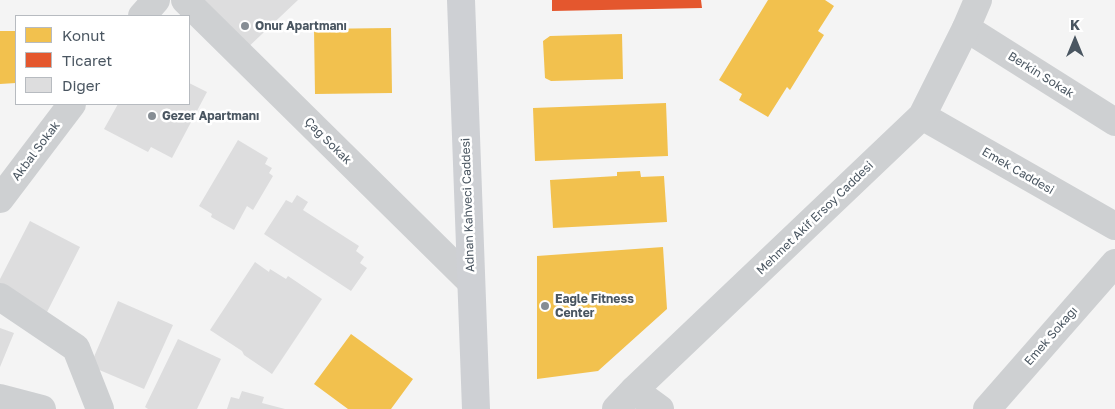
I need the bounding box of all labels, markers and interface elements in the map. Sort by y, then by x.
legend [15,15,190,105]
north arrow [1050,15,1100,65]
text: K [1070,16,1080,33]
place label: Onur Apartmanı [255,19,347,33]
marker: Onur Apartmanı [239,20,251,32]
text: Konut [62,26,105,44]
street label: Berkin Sokak [1005,49,1077,101]
text: Ticaret [62,51,112,69]
text: Diğer [62,76,100,94]
place label: Gezer Apartmanı [162,109,259,123]
marker: Gezer Apartmanı [146,110,158,122]
street label: Çağ Sokak [302,115,354,167]
street label: Akbal Sokak [9,118,63,184]
street label: Adnan Kahveci Caddesi [458,138,478,272]
street label: Emek Caddesi [979,145,1057,197]
street label: Mehmet Akif Ersoy Caddesi [754,158,876,278]
place label: Eagle Fitness Center [555,292,634,320]
marker: Eagle Fitness Center [539,300,551,312]
street label: Emek Sokağı [1021,304,1081,368]

